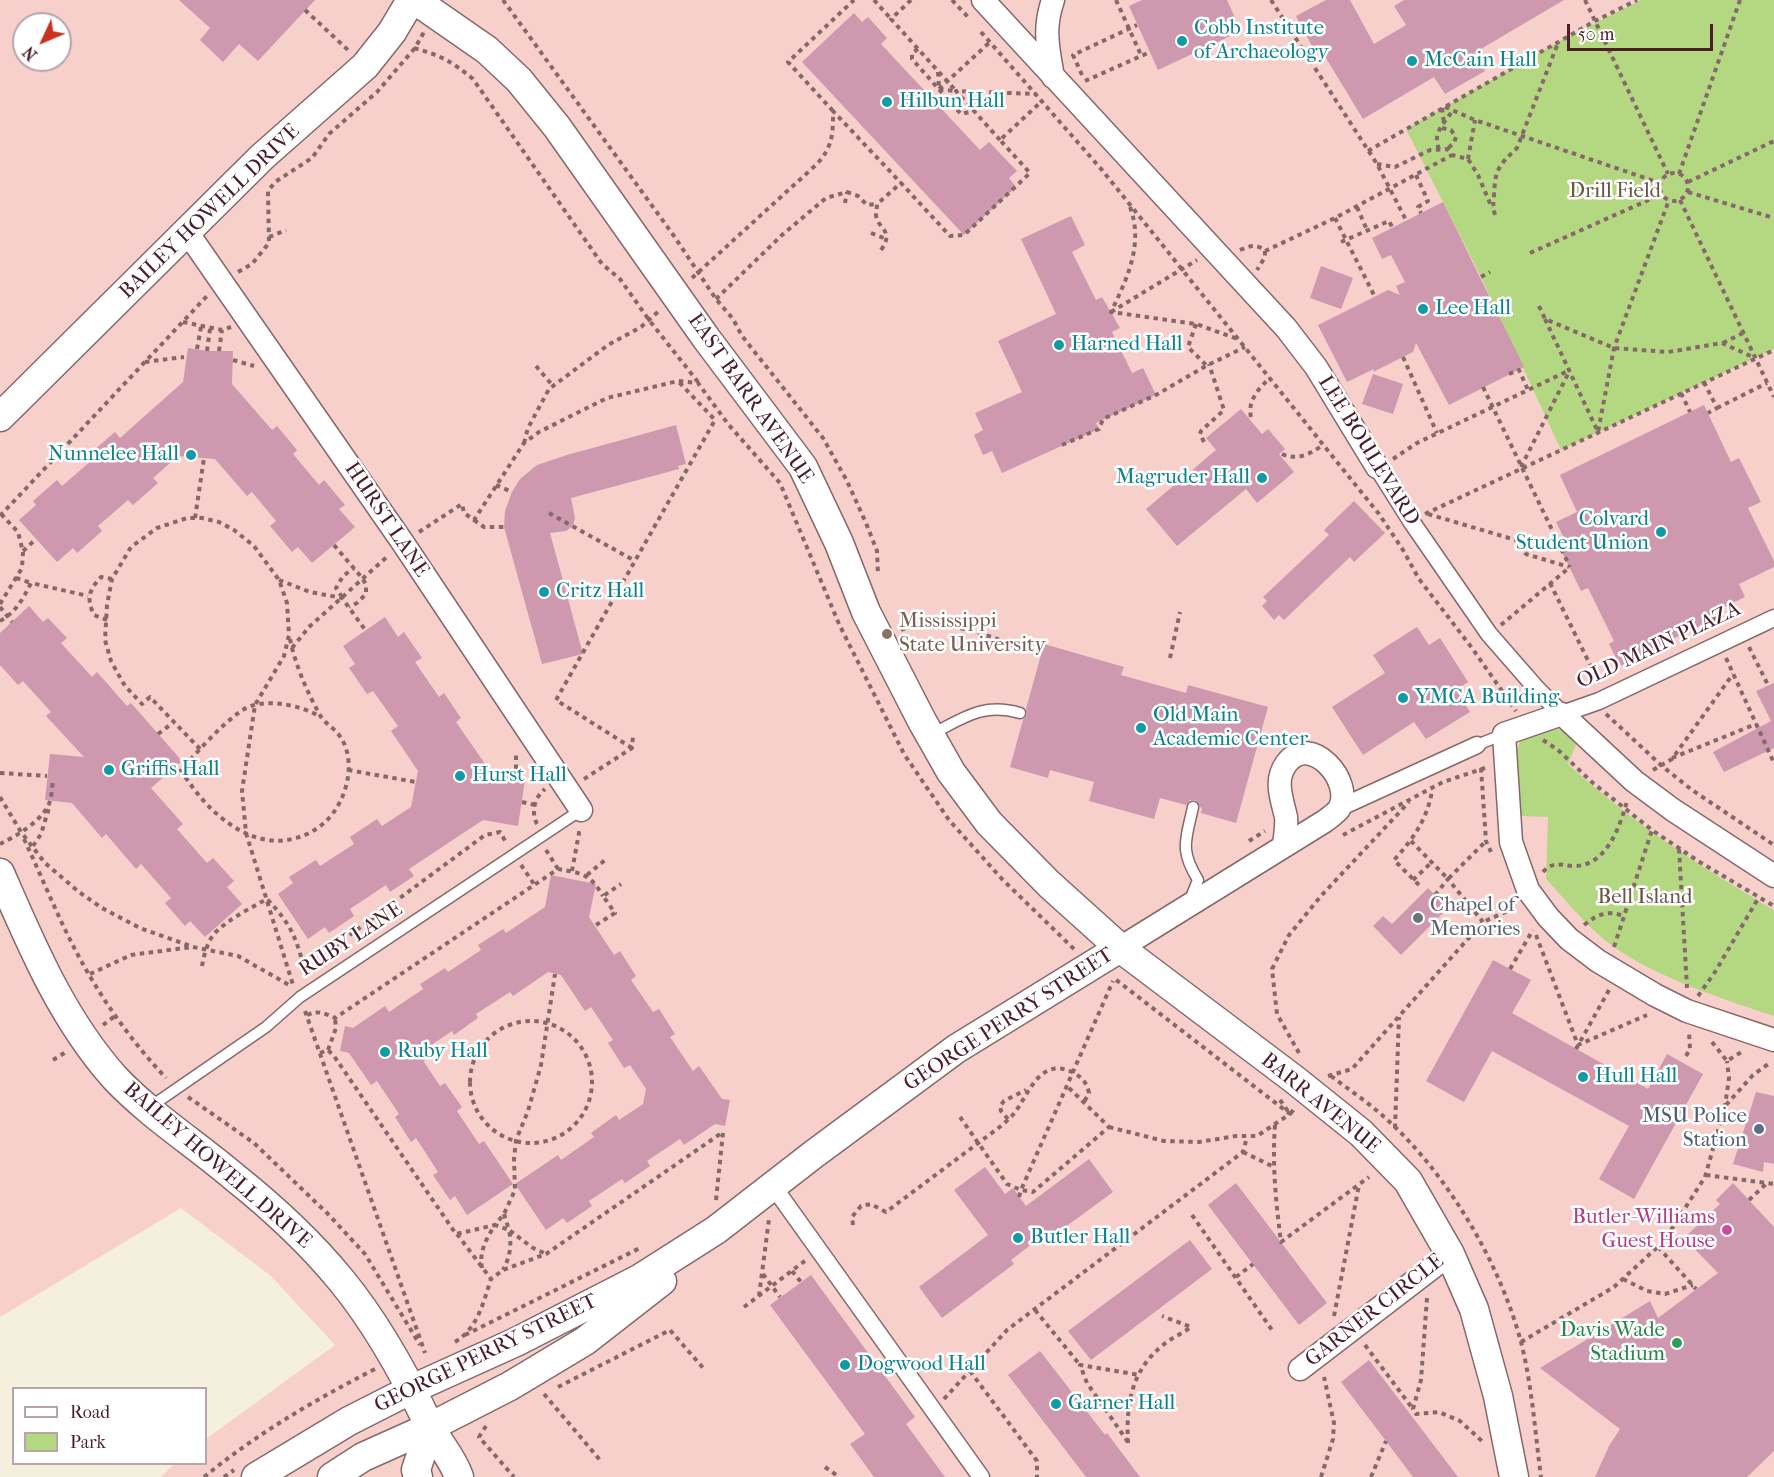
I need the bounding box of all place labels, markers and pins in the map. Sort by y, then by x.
place label: Cobb Institute of Archaeology [1194,16,1329,66]
marker: Cobb Institute of Archaeology [1175,34,1189,48]
place label: McCain Hall [1424,48,1537,74]
marker: McCain Hall [1405,54,1419,68]
place label: Hilbun Hall [899,89,1005,115]
marker: Hilbun Hall [880,95,894,109]
place label: Lee Hall [1435,296,1511,322]
marker: Lee Hall [1416,302,1430,316]
place label: Harned Hall [1071,332,1183,358]
marker: Harned Hall [1052,338,1066,352]
place label: Nunnelee Hall [48,442,179,468]
marker: Nunnelee Hall [184,448,198,462]
place label: Magruder Hall [1116,465,1250,491]
marker: Magruder Hall [1255,471,1269,485]
place label: Colvard Student Union [1516,507,1649,557]
marker: Colvard Student Union [1654,525,1668,539]
place label: Critz Hall [556,579,644,605]
marker: Critz Hall [537,585,551,599]
place label: Mississippi State University [899,609,1046,659]
marker: Mississippi State University [880,627,894,641]
place label: YMCA Building [1415,685,1559,711]
marker: YMCA Building [1396,691,1410,705]
place label: Old Main Academic Center [1153,703,1308,753]
marker: Old Main Academic Center [1134,721,1148,735]
place label: Griffis Hall [121,757,220,783]
marker: Griffis Hall [102,763,116,777]
place label: Hurst Hall [472,763,567,789]
marker: Hurst Hall [453,769,467,783]
place label: Chapel of Memories [1430,893,1520,943]
marker: Chapel of Memories [1411,911,1425,925]
place label: Ruby Hall [397,1039,488,1065]
marker: Ruby Hall [378,1045,392,1059]
place label: Hull Hall [1595,1064,1677,1090]
marker: Hull Hall [1576,1070,1590,1084]
place label: MSU Police Station [1642,1104,1747,1154]
marker: MSU Police Station [1752,1122,1766,1136]
place label: Butler-Williams Guest House [1572,1205,1715,1255]
marker: Butler-Williams Guest House [1720,1223,1734,1237]
place label: Butler Hall [1030,1225,1130,1251]
marker: Butler Hall [1011,1231,1025,1245]
place label: Davis Wade Stadium [1560,1318,1665,1368]
marker: Davis Wade Stadium [1670,1336,1684,1350]
place label: Dogwood Hall [857,1352,986,1378]
marker: Dogwood Hall [838,1358,852,1372]
place label: Garner Hall [1068,1391,1175,1417]
marker: Garner Hall [1049,1397,1063,1411]

